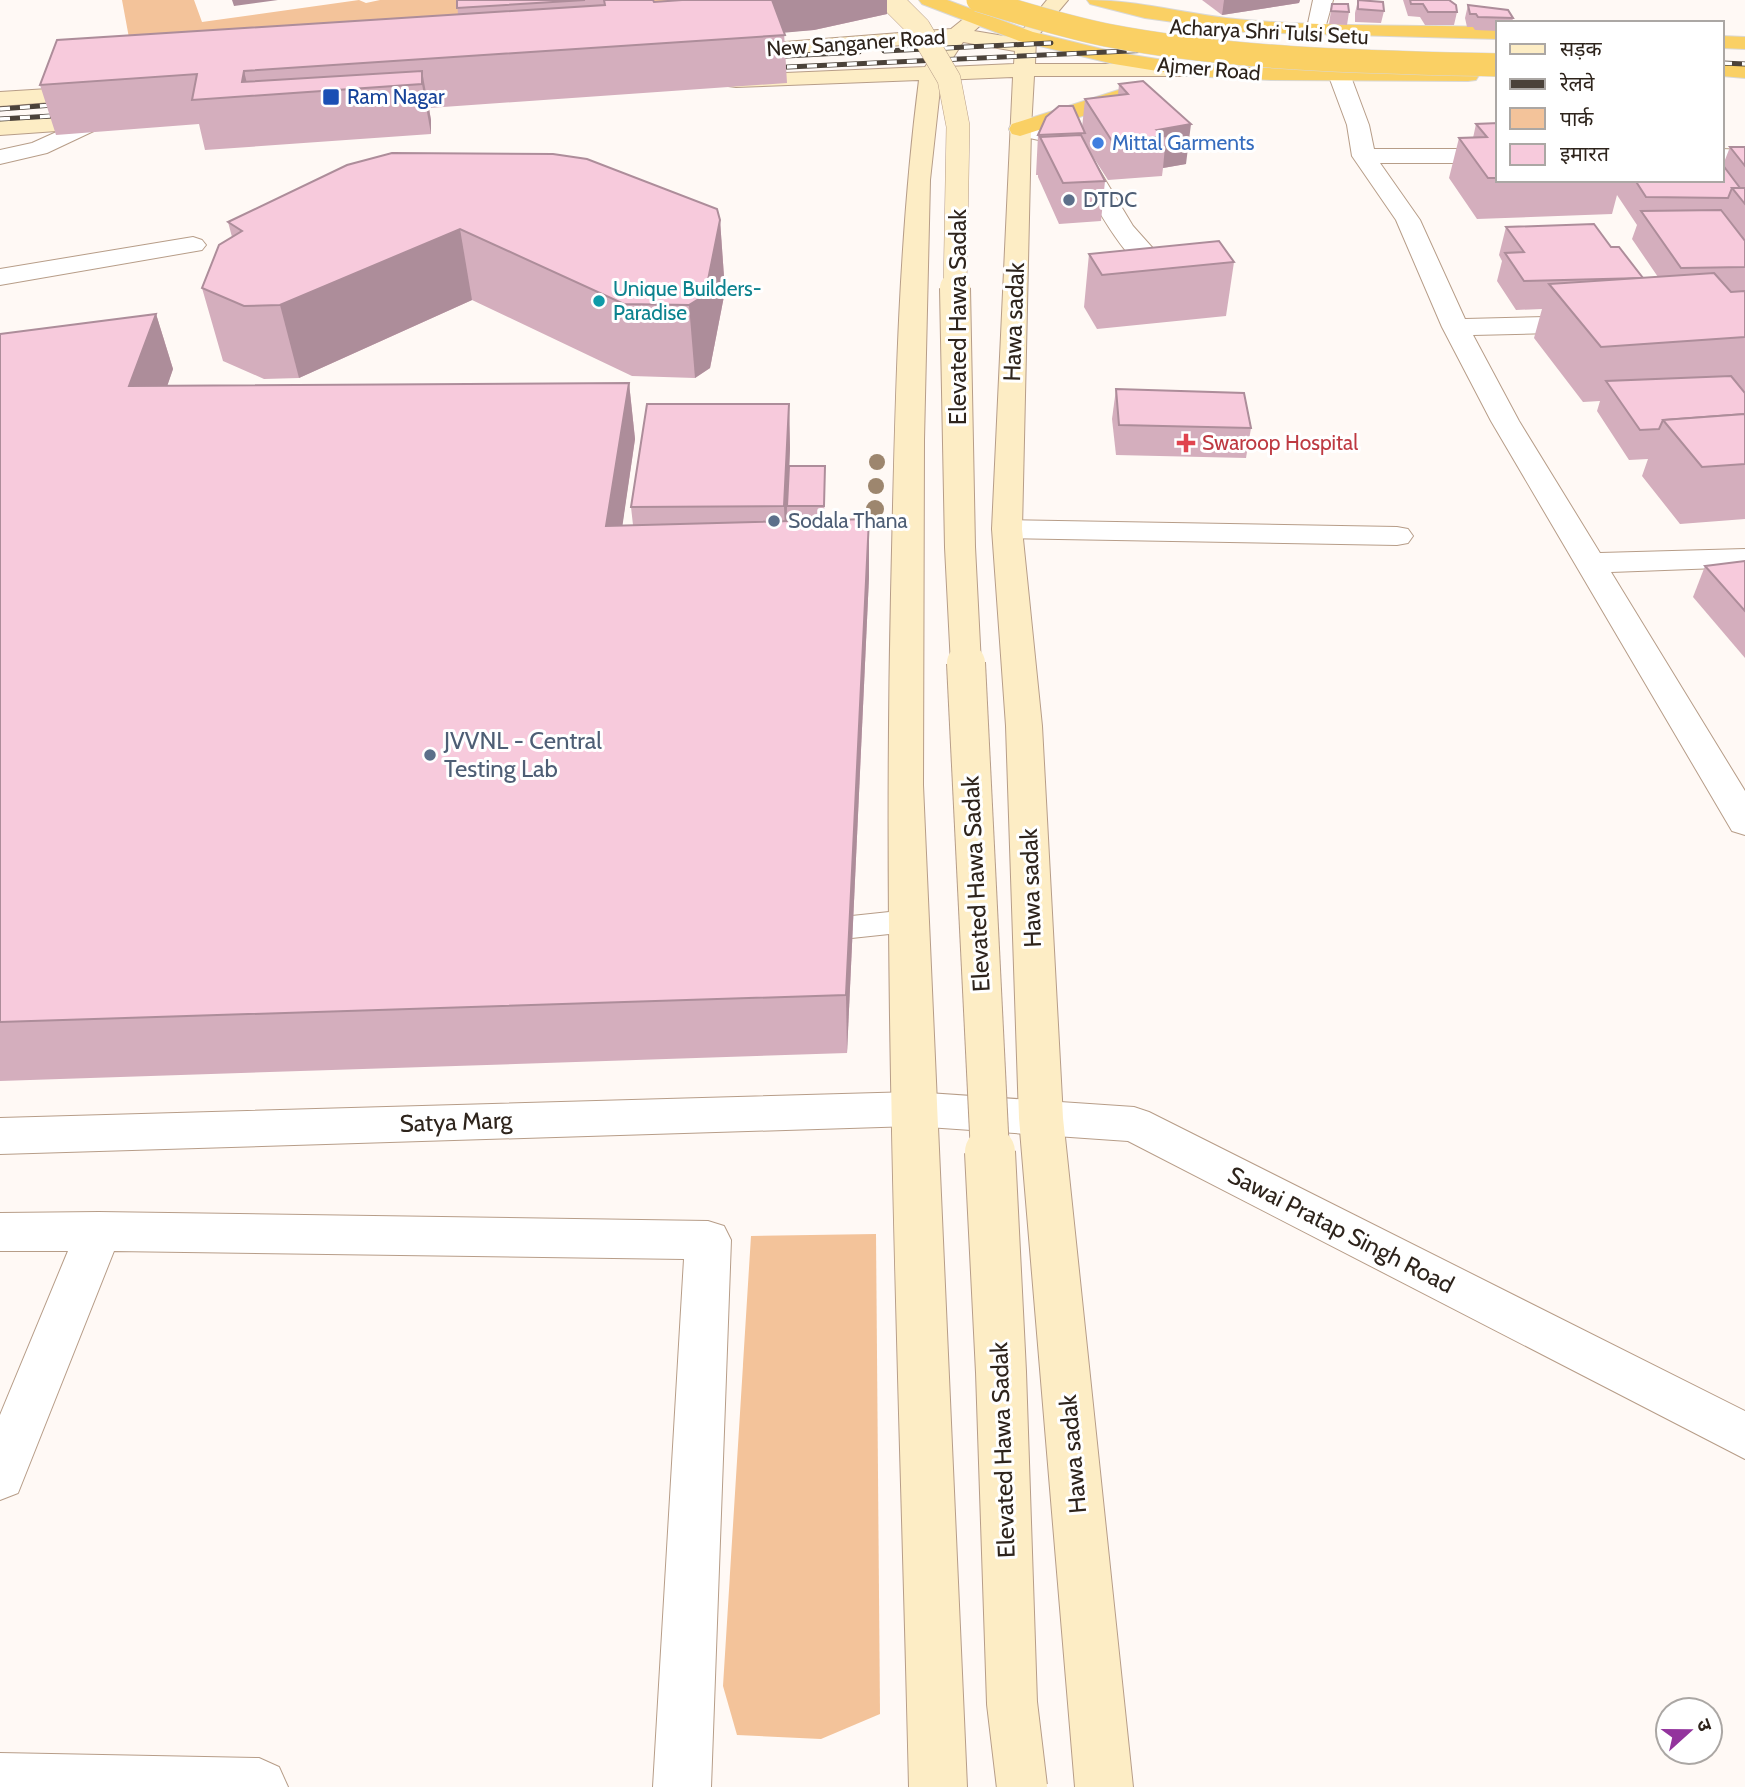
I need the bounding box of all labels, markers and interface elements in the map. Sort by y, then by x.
street label: Acharya Shri Tulsi Setu [1169,14,1369,49]
legend [1496,21,1724,182]
street label: New Sanganer Road [766,24,946,61]
text: सड़क [1560,36,1602,61]
street label: Ajmer Road [1156,52,1262,86]
text: रेलवे [1559,71,1595,96]
place label: Ram Nagar [347,84,445,109]
marker: Ram Nagar [321,87,341,107]
text: पार्क [1560,106,1594,131]
place label: Mittal Garments [1112,130,1255,155]
marker: Mittal Garments [1090,135,1106,151]
text: इमारत [1560,141,1610,166]
place label: DTDC [1083,187,1137,212]
marker: DTDC [1061,192,1077,208]
street label: Elevated Hawa Sadak [943,209,972,425]
street label: Hawa sadak [997,262,1030,382]
place label: Unique Builders- Paradise [613,276,762,325]
marker: Unique Builders- Paradise [591,293,607,309]
place label: Swaroop Hospital [1202,430,1358,455]
marker: Swaroop Hospital [1176,433,1196,453]
place label: Sodala Thana [788,508,908,533]
marker: Sodala Thana [766,513,782,529]
place label: JVVNL - Central Testing Lab [443,726,602,783]
marker: JVVNL - Central Testing Lab [422,747,438,763]
street label: Elevated Hawa Sadak [955,775,996,993]
street label: Hawa sadak [1014,828,1047,948]
street label: Satya Marg [399,1105,514,1138]
street label: Sawai Pratap Singh Road [1223,1160,1459,1299]
street label: Elevated Hawa Sadak [984,1341,1021,1559]
street label: Hawa sadak [1053,1393,1092,1515]
north arrow [1654,1696,1724,1766]
text: उ [1692,1716,1717,1735]

